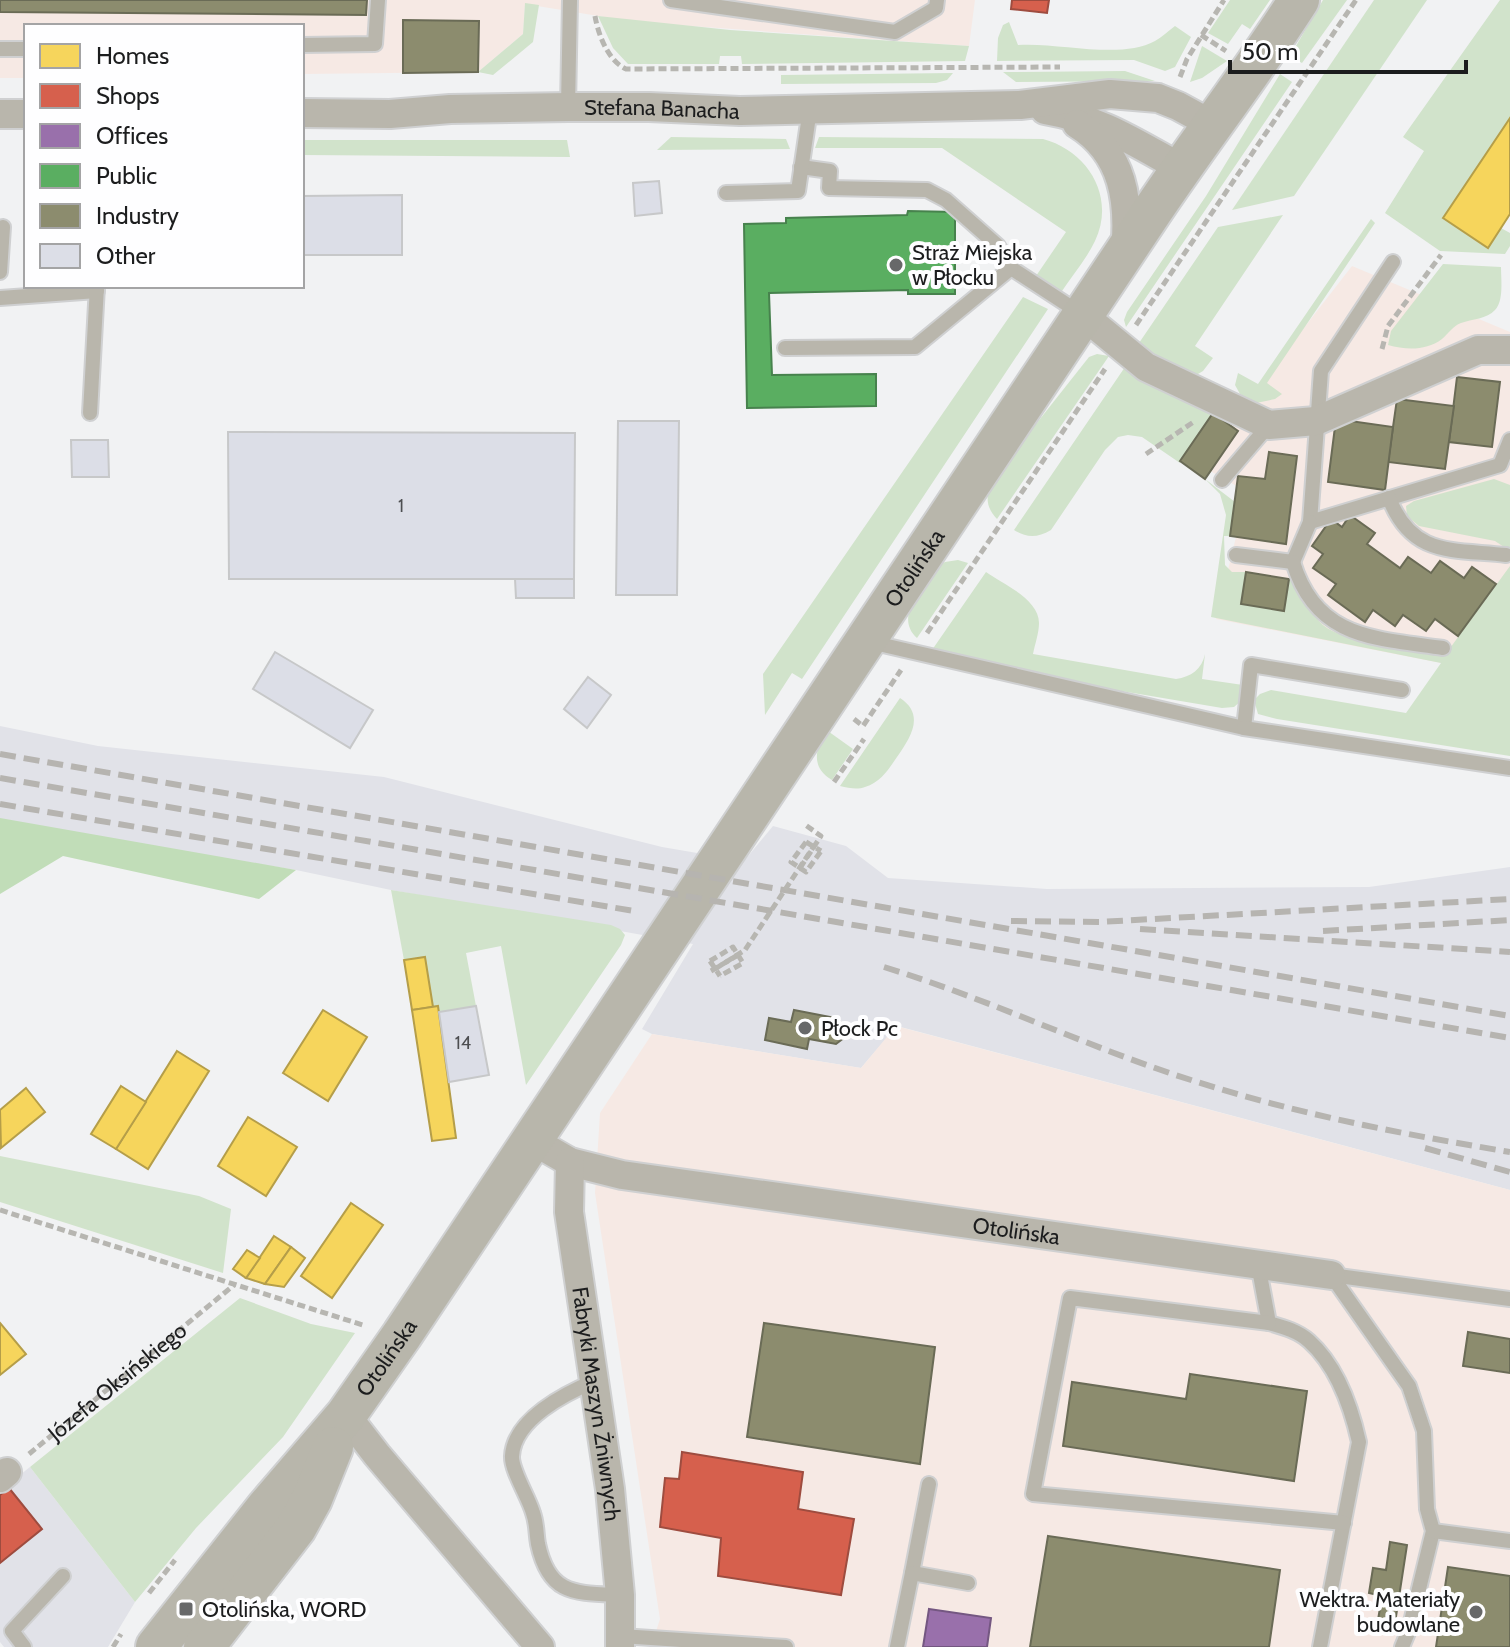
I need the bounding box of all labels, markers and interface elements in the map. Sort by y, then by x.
legend [24,24,304,288]
scale bar [1230,24,1466,74]
text: 50 m [1242,37,1298,66]
text: Homes [96,41,169,70]
text: Shops [96,81,159,110]
street label: Stefana Banacha [584,93,741,124]
text: Offices [96,121,168,150]
text: Public [96,161,157,190]
text: Industry [96,201,179,230]
place label: Straż Miejska w Płocku [912,239,1033,291]
text: Other [96,241,156,270]
marker: Straż Miejska w Płocku [887,256,905,274]
house number: 1 [398,495,404,517]
street label: Otolińska [879,523,950,612]
place label: Płock Pc [821,1015,898,1042]
marker: Płock Pc [796,1019,814,1037]
house number: 14 [455,1032,471,1054]
street label: Otolińska [971,1211,1062,1250]
street label: Fabryki Maszyn Żniwnych [567,1285,626,1522]
street label: Otolińska [350,1313,423,1401]
street label: Józefa Oksińskiego [41,1316,192,1447]
place label: Wektra. Materiały budowlane [1299,1586,1460,1638]
place label: Otolińska, WORD [202,1596,367,1623]
marker: Otolińska, WORD [177,1600,195,1618]
marker: Wektra. Materiały budowlane [1467,1603,1485,1621]

